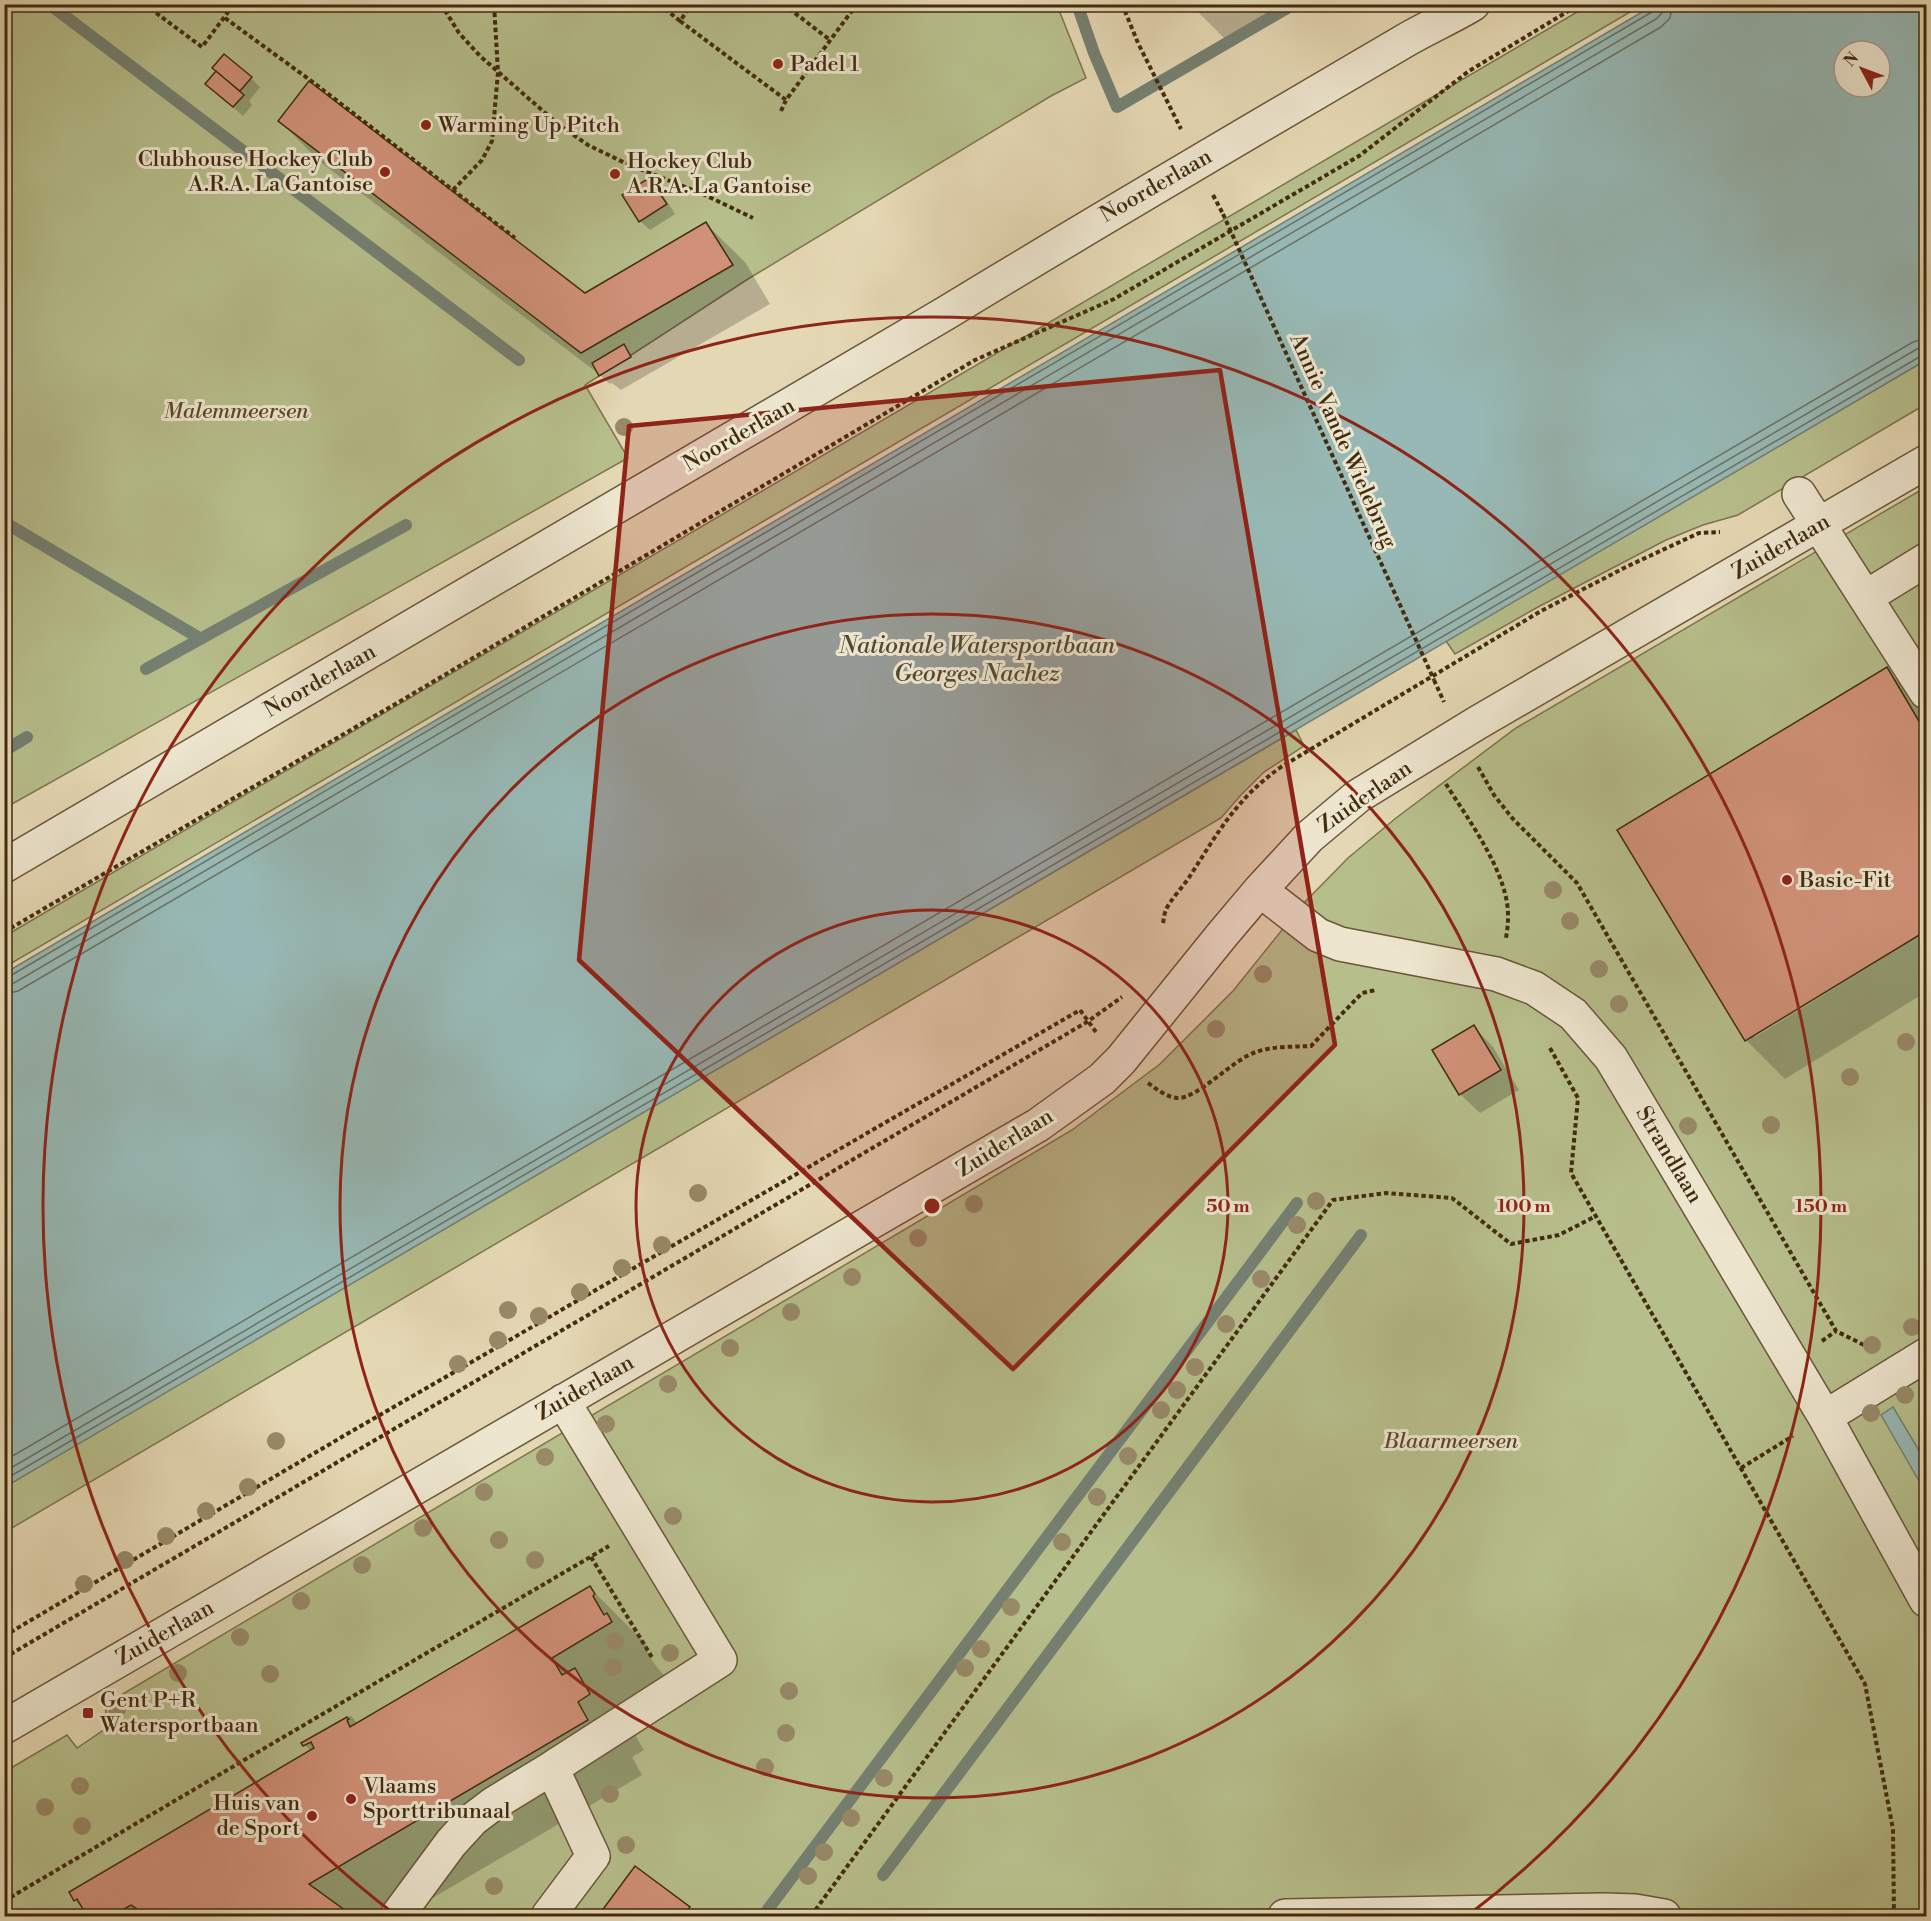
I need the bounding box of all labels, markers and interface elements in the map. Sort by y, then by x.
north arrow [1832,39,1892,99]
text: N [1840,48,1863,71]
place label: Padel 1 [790,51,860,78]
marker: Padel 1 [771,57,785,71]
place label: Warming Up Pitch [437,112,620,139]
marker: Warming Up Pitch [419,118,433,132]
street label: Noorderlaan [1095,143,1217,229]
place label: Clubhouse Hockey Club A.R.A. La Gantoise [138,146,373,198]
place label: Hockey Club A.R.A. La Gantoise [626,148,812,200]
marker: Clubhouse Hockey Club A.R.A. La Gantoise [378,165,392,179]
marker: Hockey Club A.R.A. La Gantoise [608,167,622,181]
street label: Annie Vande Wielebrug [1283,329,1403,553]
street label: Noorderlaan [678,392,800,478]
park label: Malemmeersen [163,398,309,425]
street label: Zuiderlaan [1727,508,1835,586]
water label: Nationale Watersportbaan Georges Nachez [838,631,1116,689]
street label: Noorderlaan [259,638,381,724]
street label: Zuiderlaan [1313,755,1417,839]
place label: Basic-Fit [1798,867,1892,894]
marker: Basic-Fit [1780,873,1794,887]
street label: Strandlaan [1629,1102,1709,1208]
street label: Zuiderlaan [952,1103,1058,1183]
text: 50 m [1206,1195,1250,1218]
text: 100 m [1497,1195,1551,1218]
text: 150 m [1795,1195,1848,1218]
centre of rings [922,1196,942,1216]
street label: Zuiderlaan [531,1349,639,1427]
park label: Blaarmeersen [1383,1428,1519,1455]
street label: Zuiderlaan [111,1594,219,1672]
place label: Gent P+R Watersportbaan [99,1687,259,1739]
marker: Gent P+R Watersportbaan [81,1706,95,1720]
place label: Vlaams Sporttribunaal [362,1773,511,1825]
place label: Huis van de Sport [213,1790,300,1842]
marker: Vlaams Sporttribunaal [344,1792,358,1806]
marker: Huis van de Sport [305,1809,319,1823]

